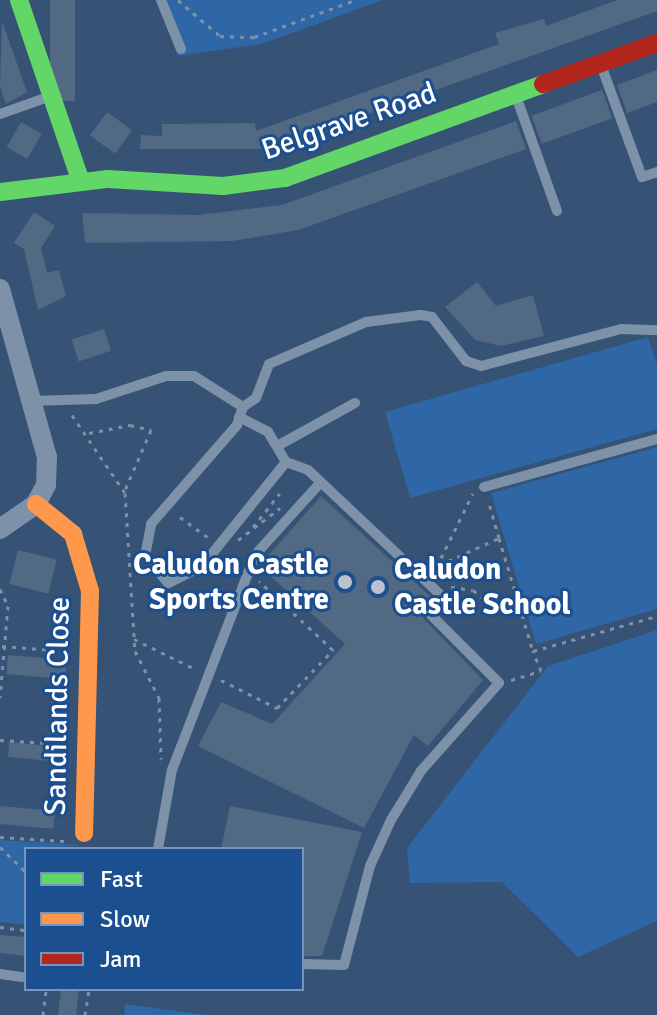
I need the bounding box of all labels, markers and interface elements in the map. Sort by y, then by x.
street label: Belgrave Road [257,75,441,169]
place label: Caludon Castle Sports Centre [133,547,329,618]
place label: Caludon Castle School [394,552,571,622]
marker: Caludon Castle Sports Centre [336,573,354,591]
marker: Caludon Castle School [369,578,387,596]
street label: Sandilands Close [38,596,78,816]
legend [24,847,304,991]
text: Fast [100,864,143,894]
text: Slow [100,904,150,934]
text: Jam [100,944,141,974]

